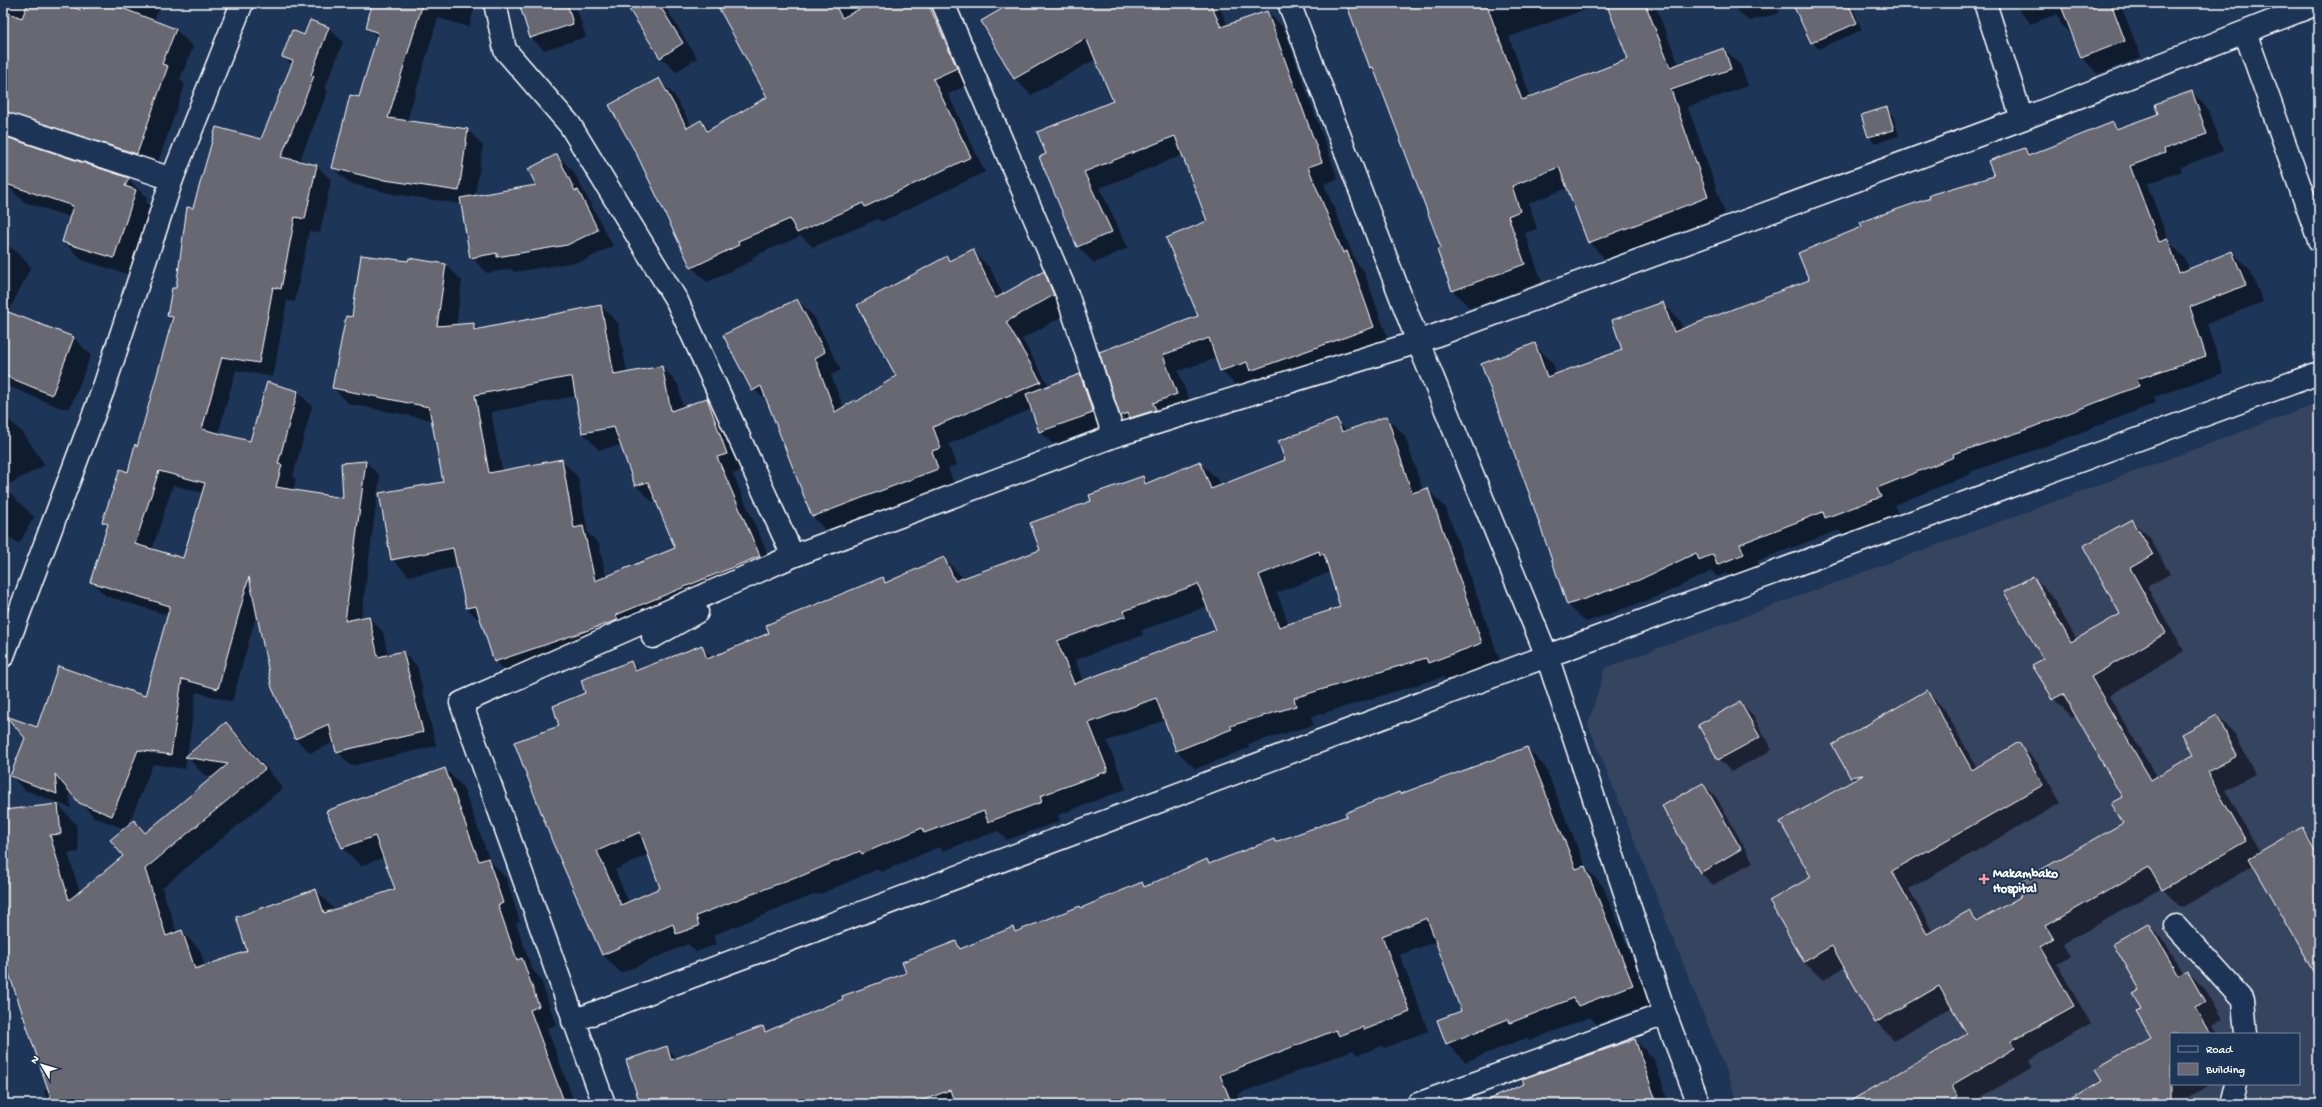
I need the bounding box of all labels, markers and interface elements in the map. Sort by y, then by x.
place label: Makambako Hospital [1993,867,2058,898]
marker: Makambako Hospital [1978,873,1990,885]
legend [2170,1033,2300,1085]
text: Road [2206,1044,2233,1058]
north arrow [22,1045,62,1085]
text: N [29,1054,43,1067]
text: Building [2205,1064,2245,1078]

